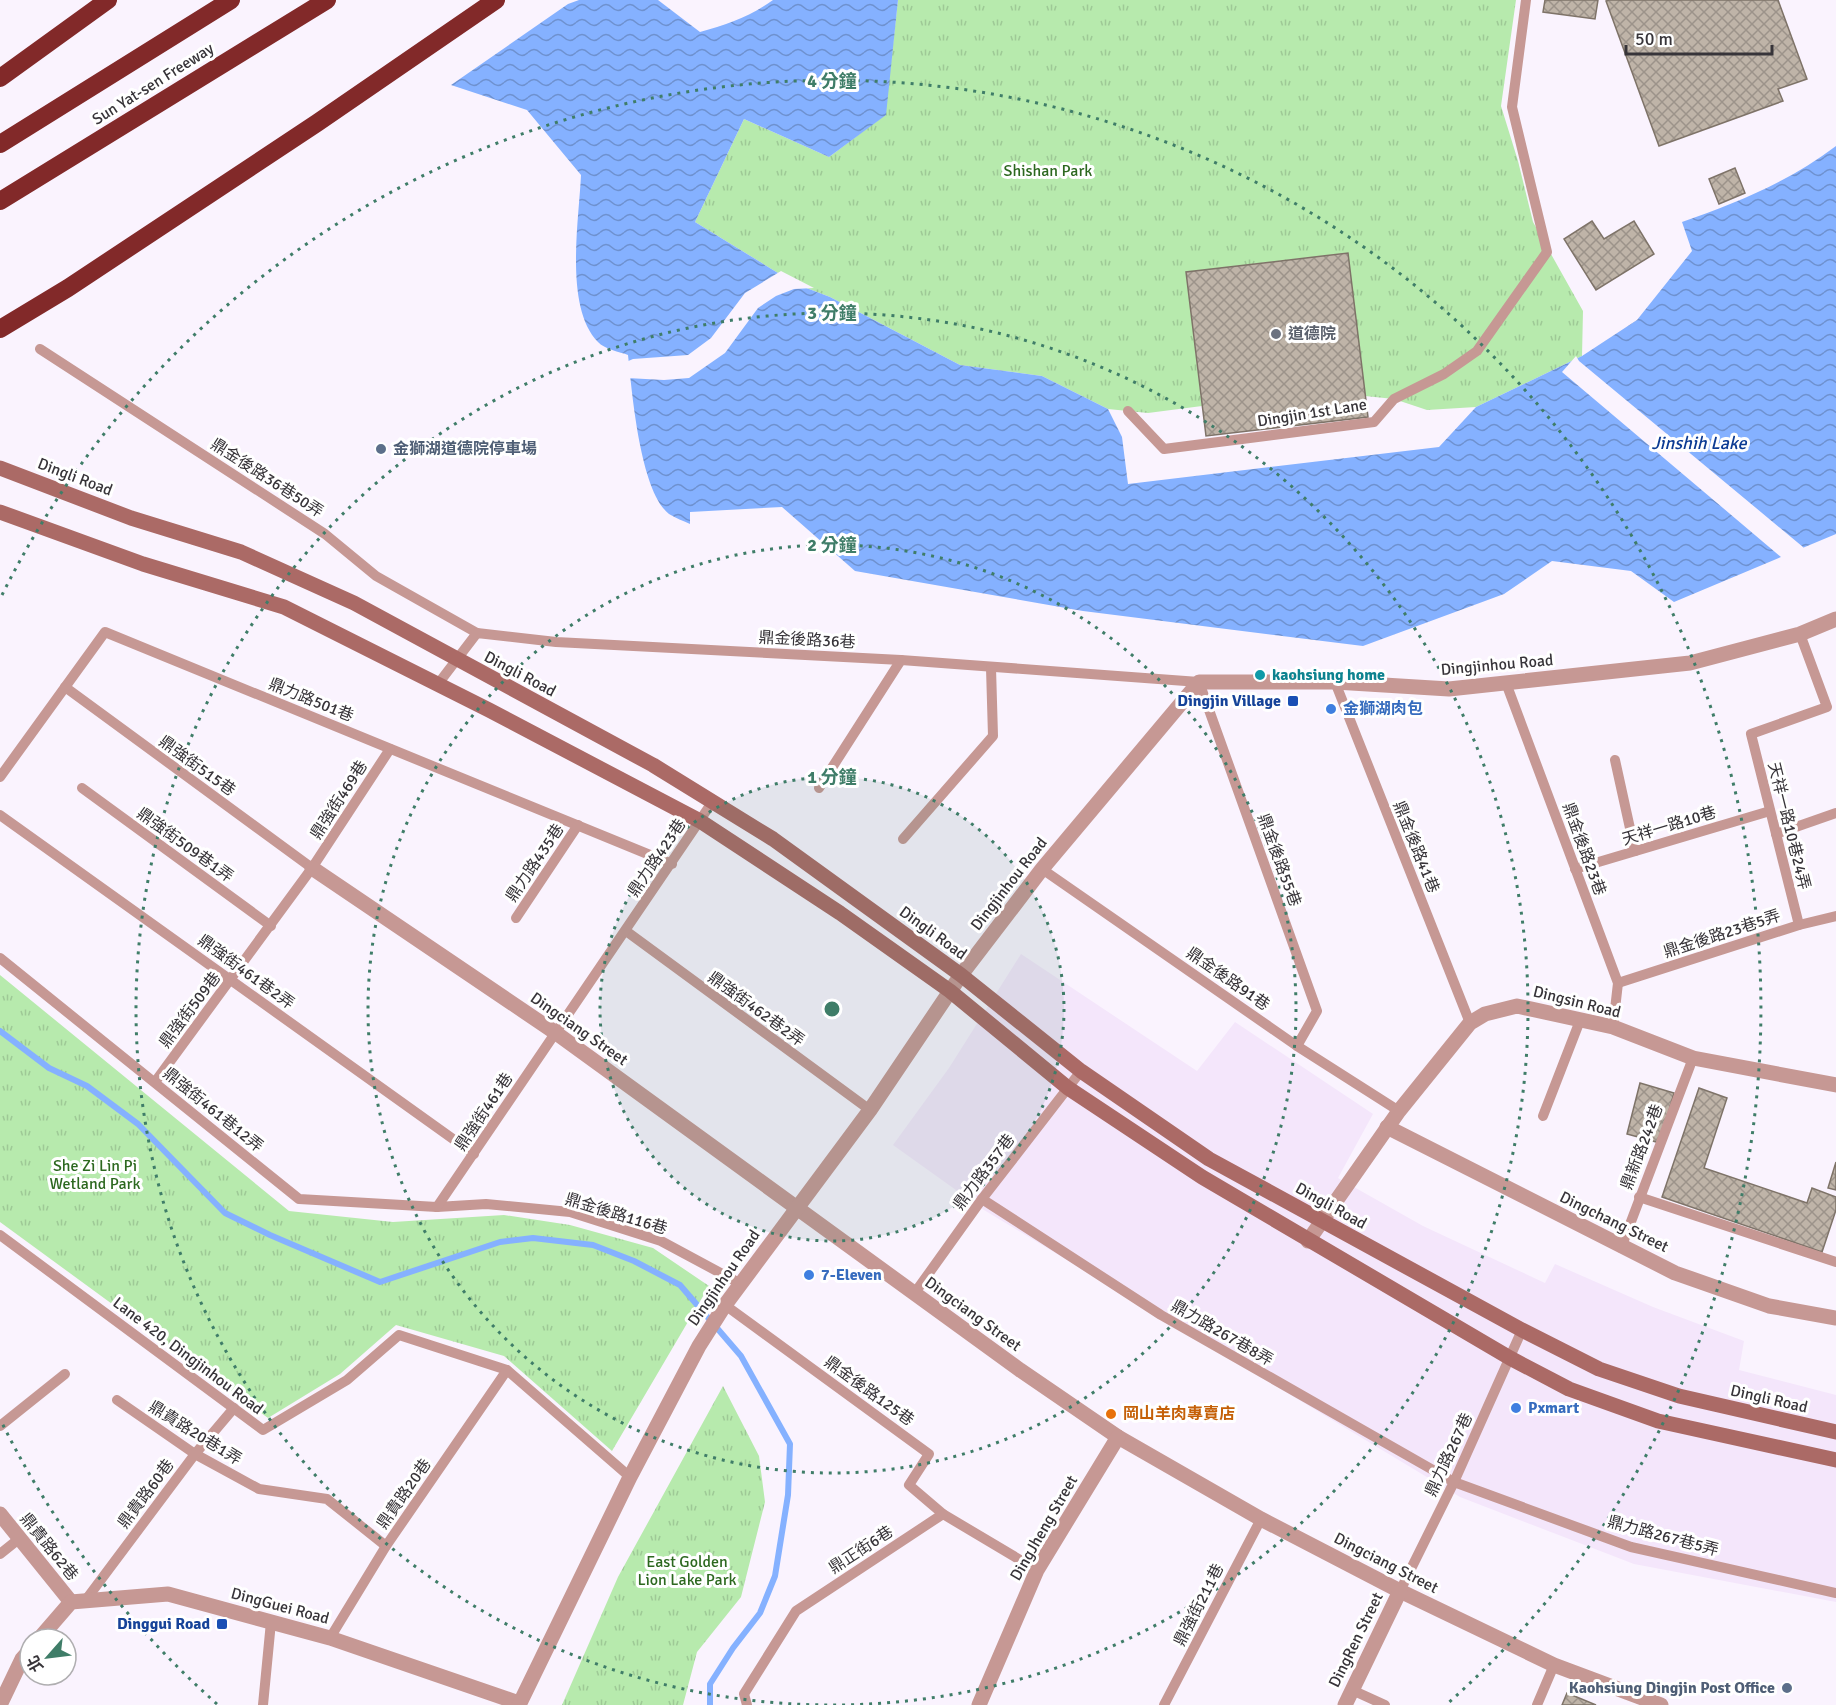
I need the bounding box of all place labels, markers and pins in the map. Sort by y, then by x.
place label: 道德院 [1288,324,1336,344]
marker: 道德院 [1269,327,1283,341]
place label: 金獅湖道德院停車場 [393,439,537,459]
marker: 金獅湖道德院停車場 [374,442,388,456]
place label: kaohsiung home [1272,665,1385,685]
marker: kaohsiung home [1253,668,1267,682]
place label: Dingjin Village [1177,691,1281,711]
marker: Dingjin Village [1286,694,1300,708]
place label: 金獅湖肉包 [1343,699,1423,719]
marker: 金獅湖肉包 [1324,702,1338,716]
centre of rings [822,999,842,1019]
place label: 7-Eleven [821,1265,882,1285]
marker: 7-Eleven [802,1268,816,1282]
place label: Pxmart [1528,1398,1579,1418]
marker: Pxmart [1509,1401,1523,1415]
place label: 岡山羊肉專賣店 [1123,1404,1235,1424]
marker: 岡山羊肉專賣店 [1104,1407,1118,1421]
place label: Dinggui Road [117,1614,210,1634]
marker: Dinggui Road [215,1617,229,1631]
place label: Kaohsiung Dingjin Post Office [1569,1678,1775,1698]
marker: Kaohsiung Dingjin Post Office [1780,1681,1794,1695]

